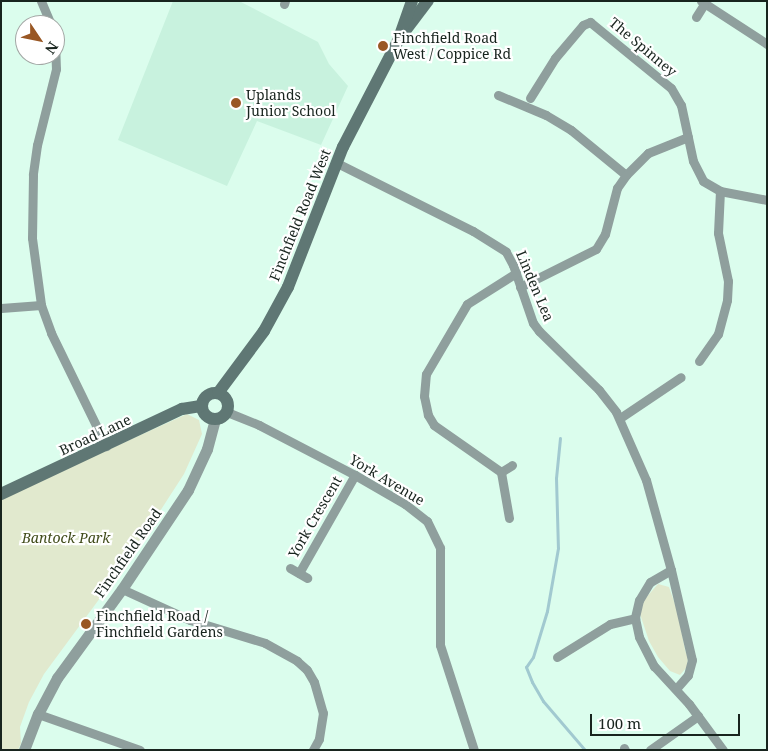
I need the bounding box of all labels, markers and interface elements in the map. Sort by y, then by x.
street label: The Spinney [606,14,680,80]
north arrow [15,15,65,65]
place label: Finchfield Road West / Coppice Rd [393,30,511,62]
text: N [41,38,63,58]
marker: Finchfield Road West / Coppice Rd [377,40,389,52]
place label: Uplands Junior School [246,87,336,120]
marker: Uplands Junior School [230,97,242,109]
street label: Finchfield Road West [266,147,334,283]
street label: Linden Lea [513,248,557,324]
street label: Broad Lane [57,411,133,459]
street label: York Avenue [347,451,427,509]
street label: York Crescent [285,473,345,561]
street label: Finchfield Road [91,505,165,601]
park label: Bantock Park [22,530,110,546]
place label: Finchfield Road / Finchfield Gardens [96,608,223,640]
marker: Finchfield Road / Finchfield Gardens [80,618,92,630]
scale bar [593,704,743,736]
text: 100 m [598,713,641,733]

